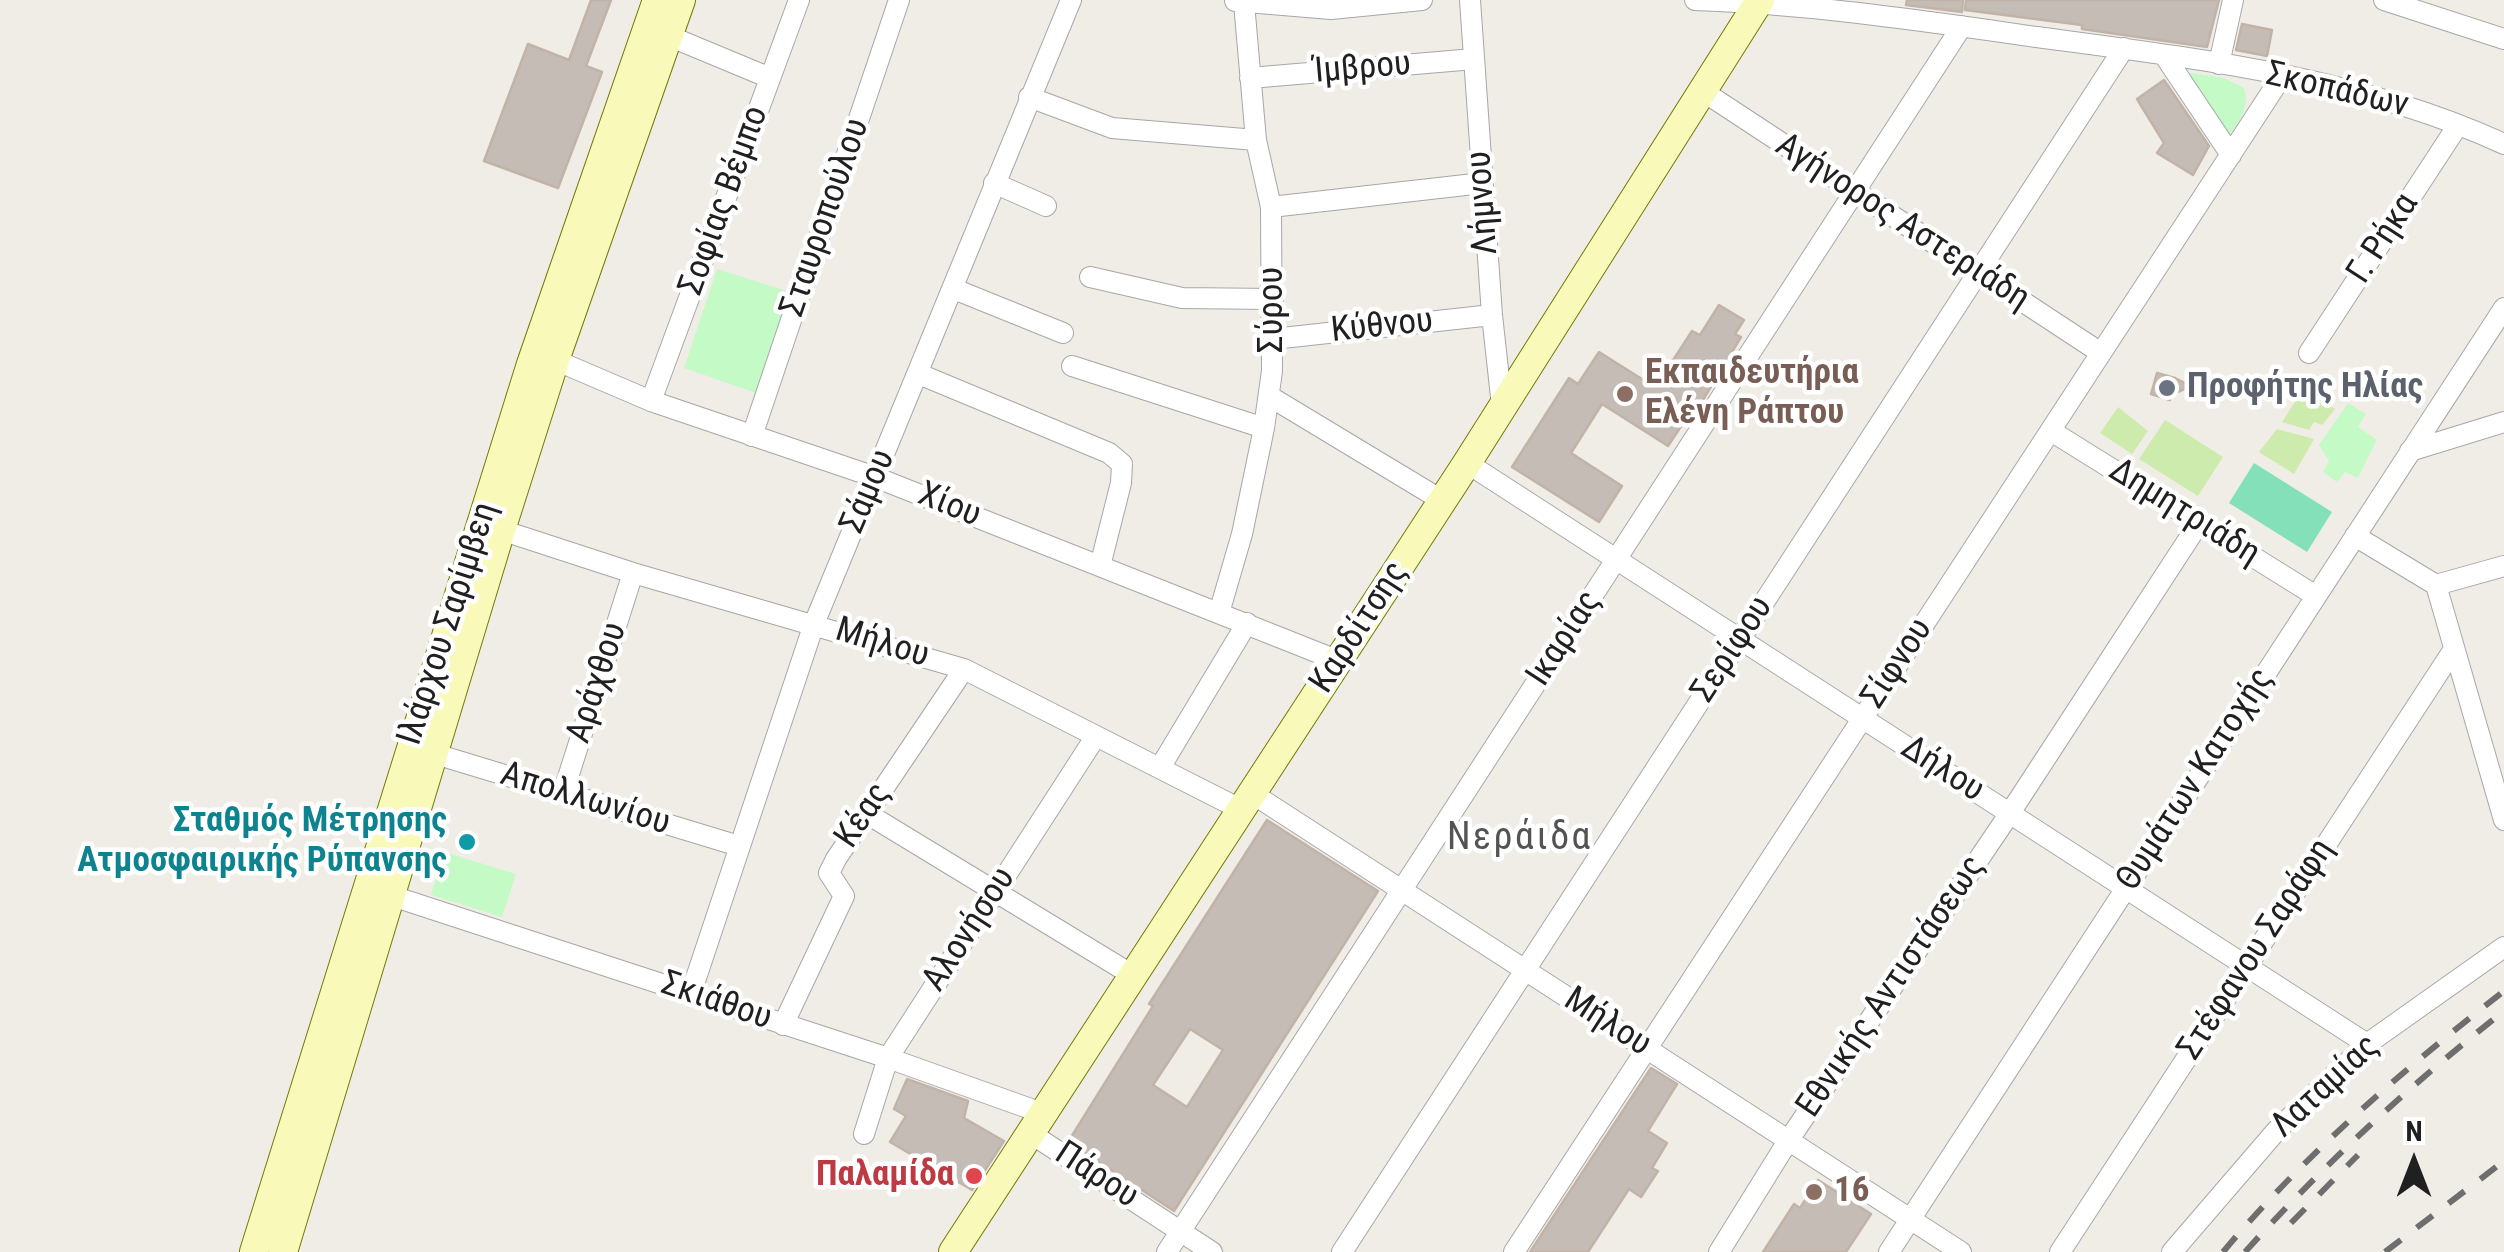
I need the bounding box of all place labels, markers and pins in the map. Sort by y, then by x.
place label: Εκπαιδευτήρια Ελένη Ράπτου [1645,353,1859,435]
place label: Προφήτης Ηλίας [2187,367,2423,409]
marker: Προφήτης Ηλίας [2156,377,2178,399]
marker: Εκπαιδευτήρια Ελένη Ράπτου [1614,383,1636,405]
place label: Σταθμός Μέτρησης Ατμοσφαιρικής Ρύπανσης [77,801,447,883]
marker: Σταθμός Μέτρησης Ατμοσφαιρικής Ρύπανσης [456,831,478,853]
place label: Παλαμίδα [816,1155,954,1197]
marker: Παλαμίδα [963,1165,985,1187]
place label: 16 [1834,1171,1869,1213]
marker: 16 [1803,1181,1825,1203]

